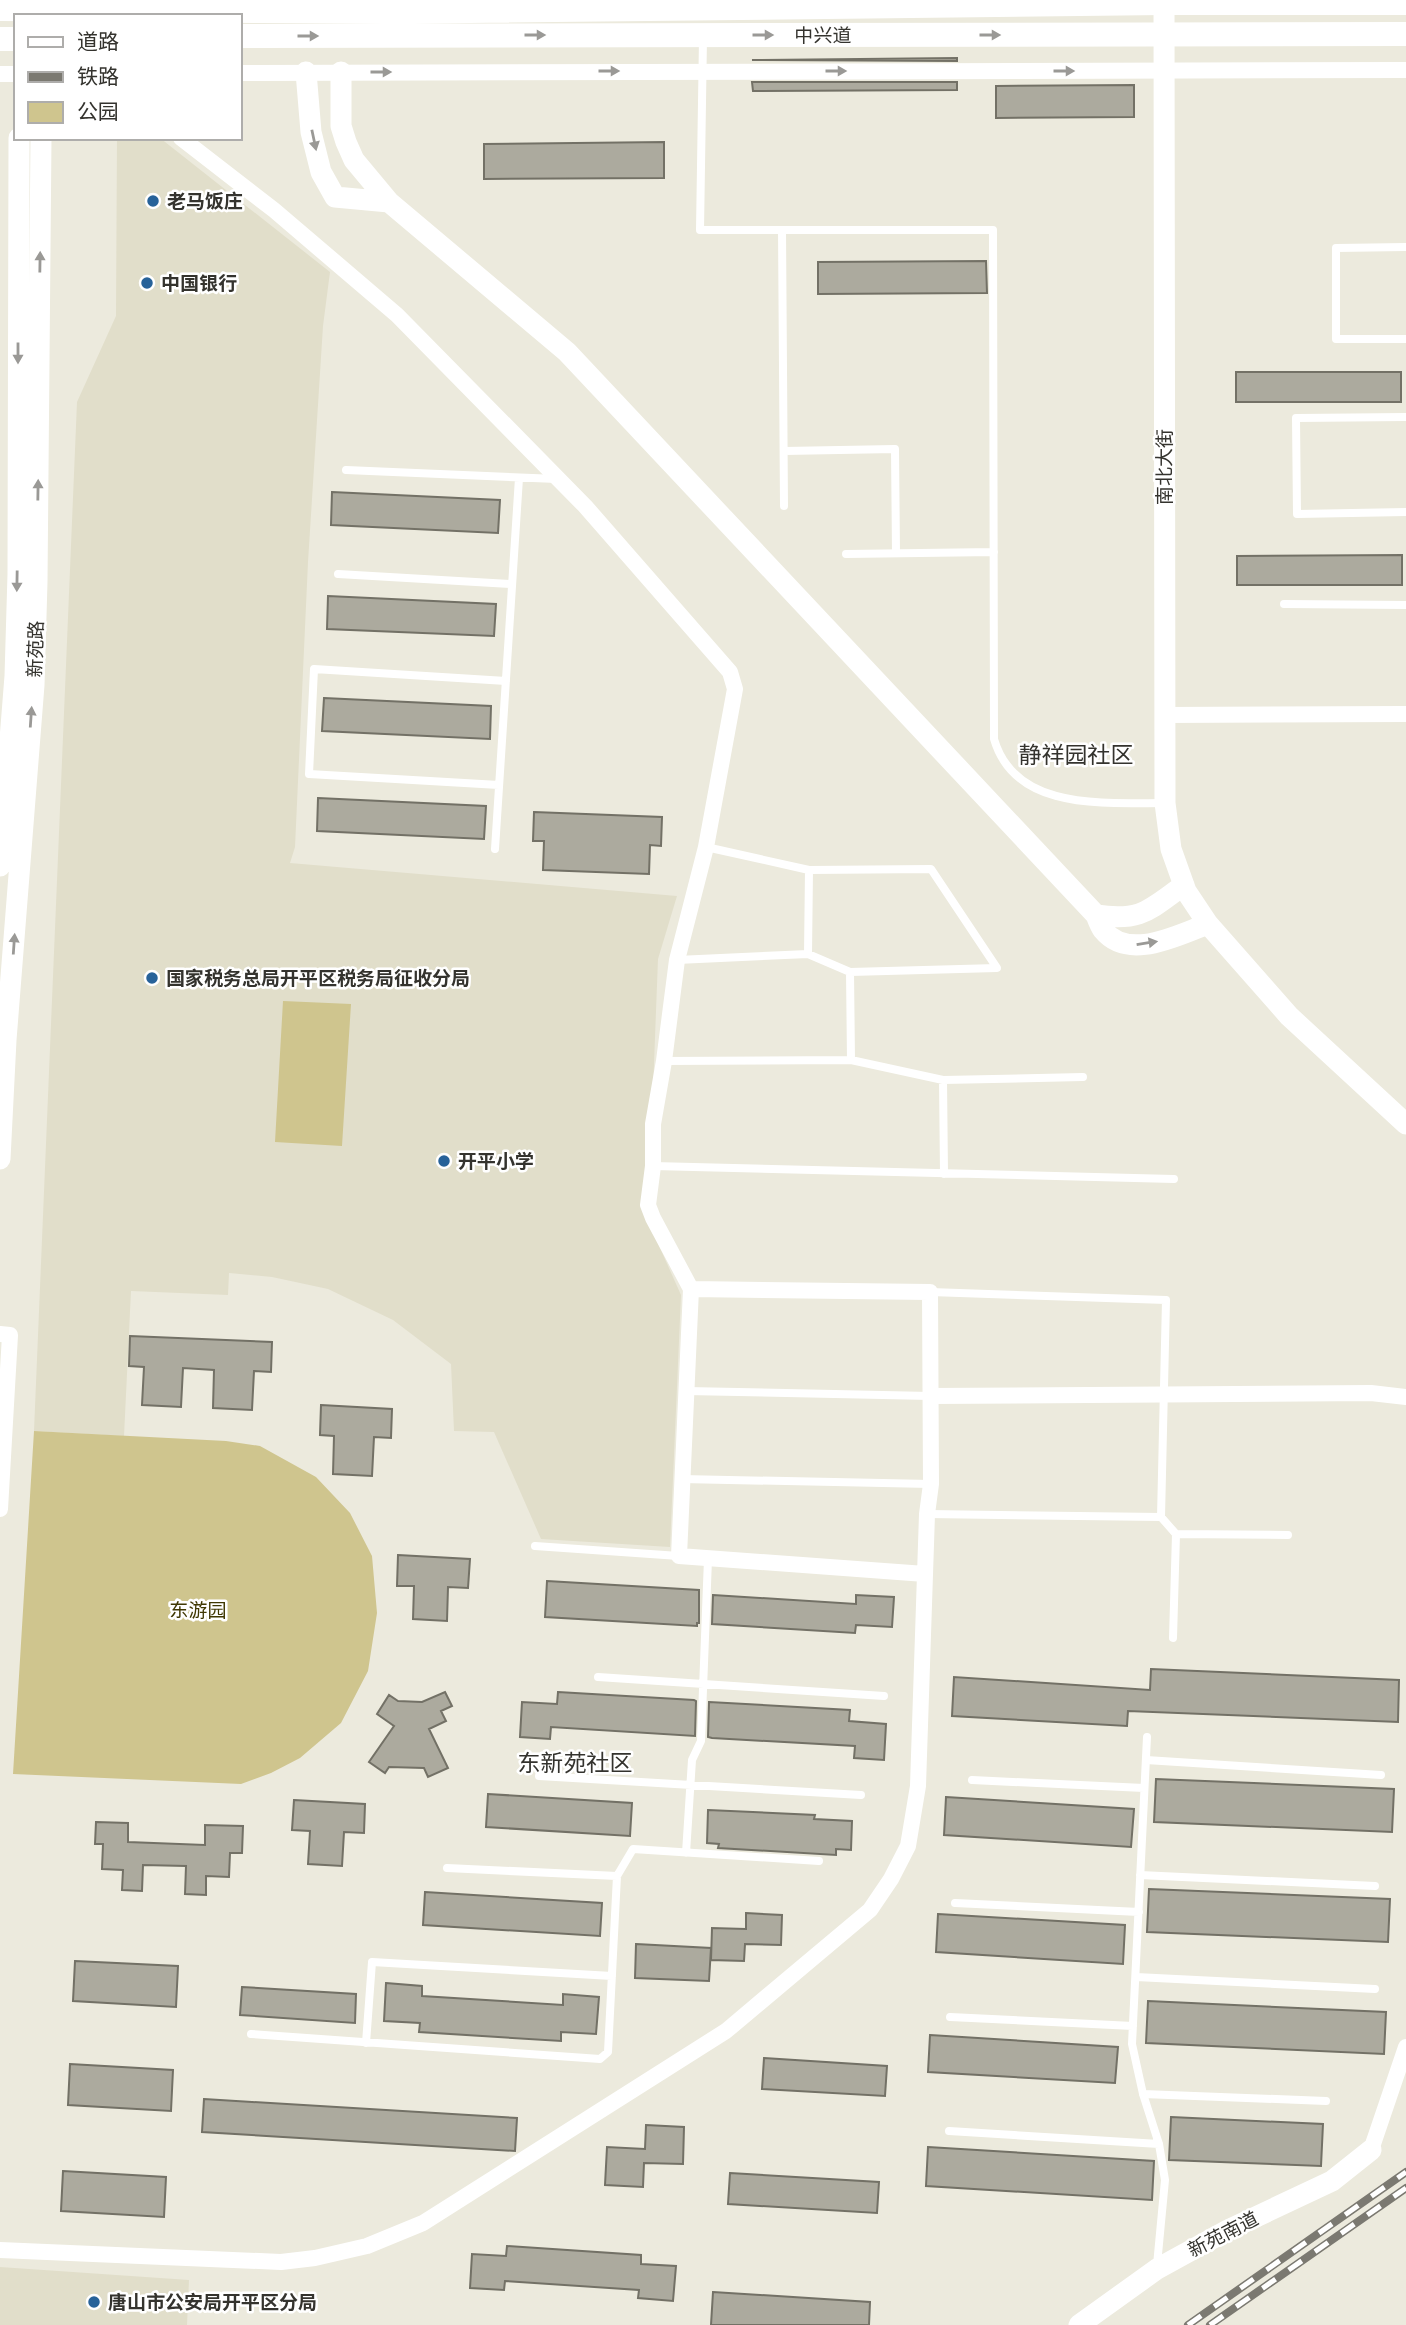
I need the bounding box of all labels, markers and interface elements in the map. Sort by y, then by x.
legend [14,14,242,140]
street label: 中兴道 [794,23,852,49]
text: 道路 [77,28,119,56]
one-way arrow [525,29,547,41]
one-way arrow [752,29,774,41]
one-way arrow [980,29,1002,41]
one-way arrow [297,30,319,42]
text: 铁路 [77,63,119,91]
one-way arrow [598,65,620,77]
one-way arrow [826,65,848,77]
one-way arrow [1053,65,1075,77]
one-way arrow [371,66,393,78]
text: 公园 [77,98,119,126]
one-way arrow [308,129,319,151]
place label: 老马饭庄 [167,189,243,215]
marker: 老马饭庄 [145,193,161,209]
one-way arrow [34,251,46,273]
place label: 中国银行 [161,271,237,297]
marker: 中国银行 [139,275,155,291]
one-way arrow [12,343,24,365]
street label: 南北大街 [1152,429,1178,505]
one-way arrow [32,479,43,501]
one-way arrow [12,570,23,592]
street label: 新苑路 [22,620,50,678]
one-way arrow [26,706,37,728]
district label: 静祥园社区 [1019,740,1134,771]
one-way arrow [9,933,20,955]
one-way arrow [1136,937,1158,948]
place label: 国家税务总局开平区税务局征收分局 [166,966,470,992]
marker: 国家税务总局开平区税务局征收分局 [144,970,160,986]
place label: 开平小学 [458,1149,534,1175]
marker: 开平小学 [436,1153,452,1169]
park label: 东游园 [169,1598,227,1624]
district label: 东新苑社区 [518,1748,633,1779]
street label: 新苑南道 [1184,2206,1263,2264]
place label: 唐山市公安局开平区分局 [108,2290,317,2316]
marker: 唐山市公安局开平区分局 [86,2294,102,2310]

